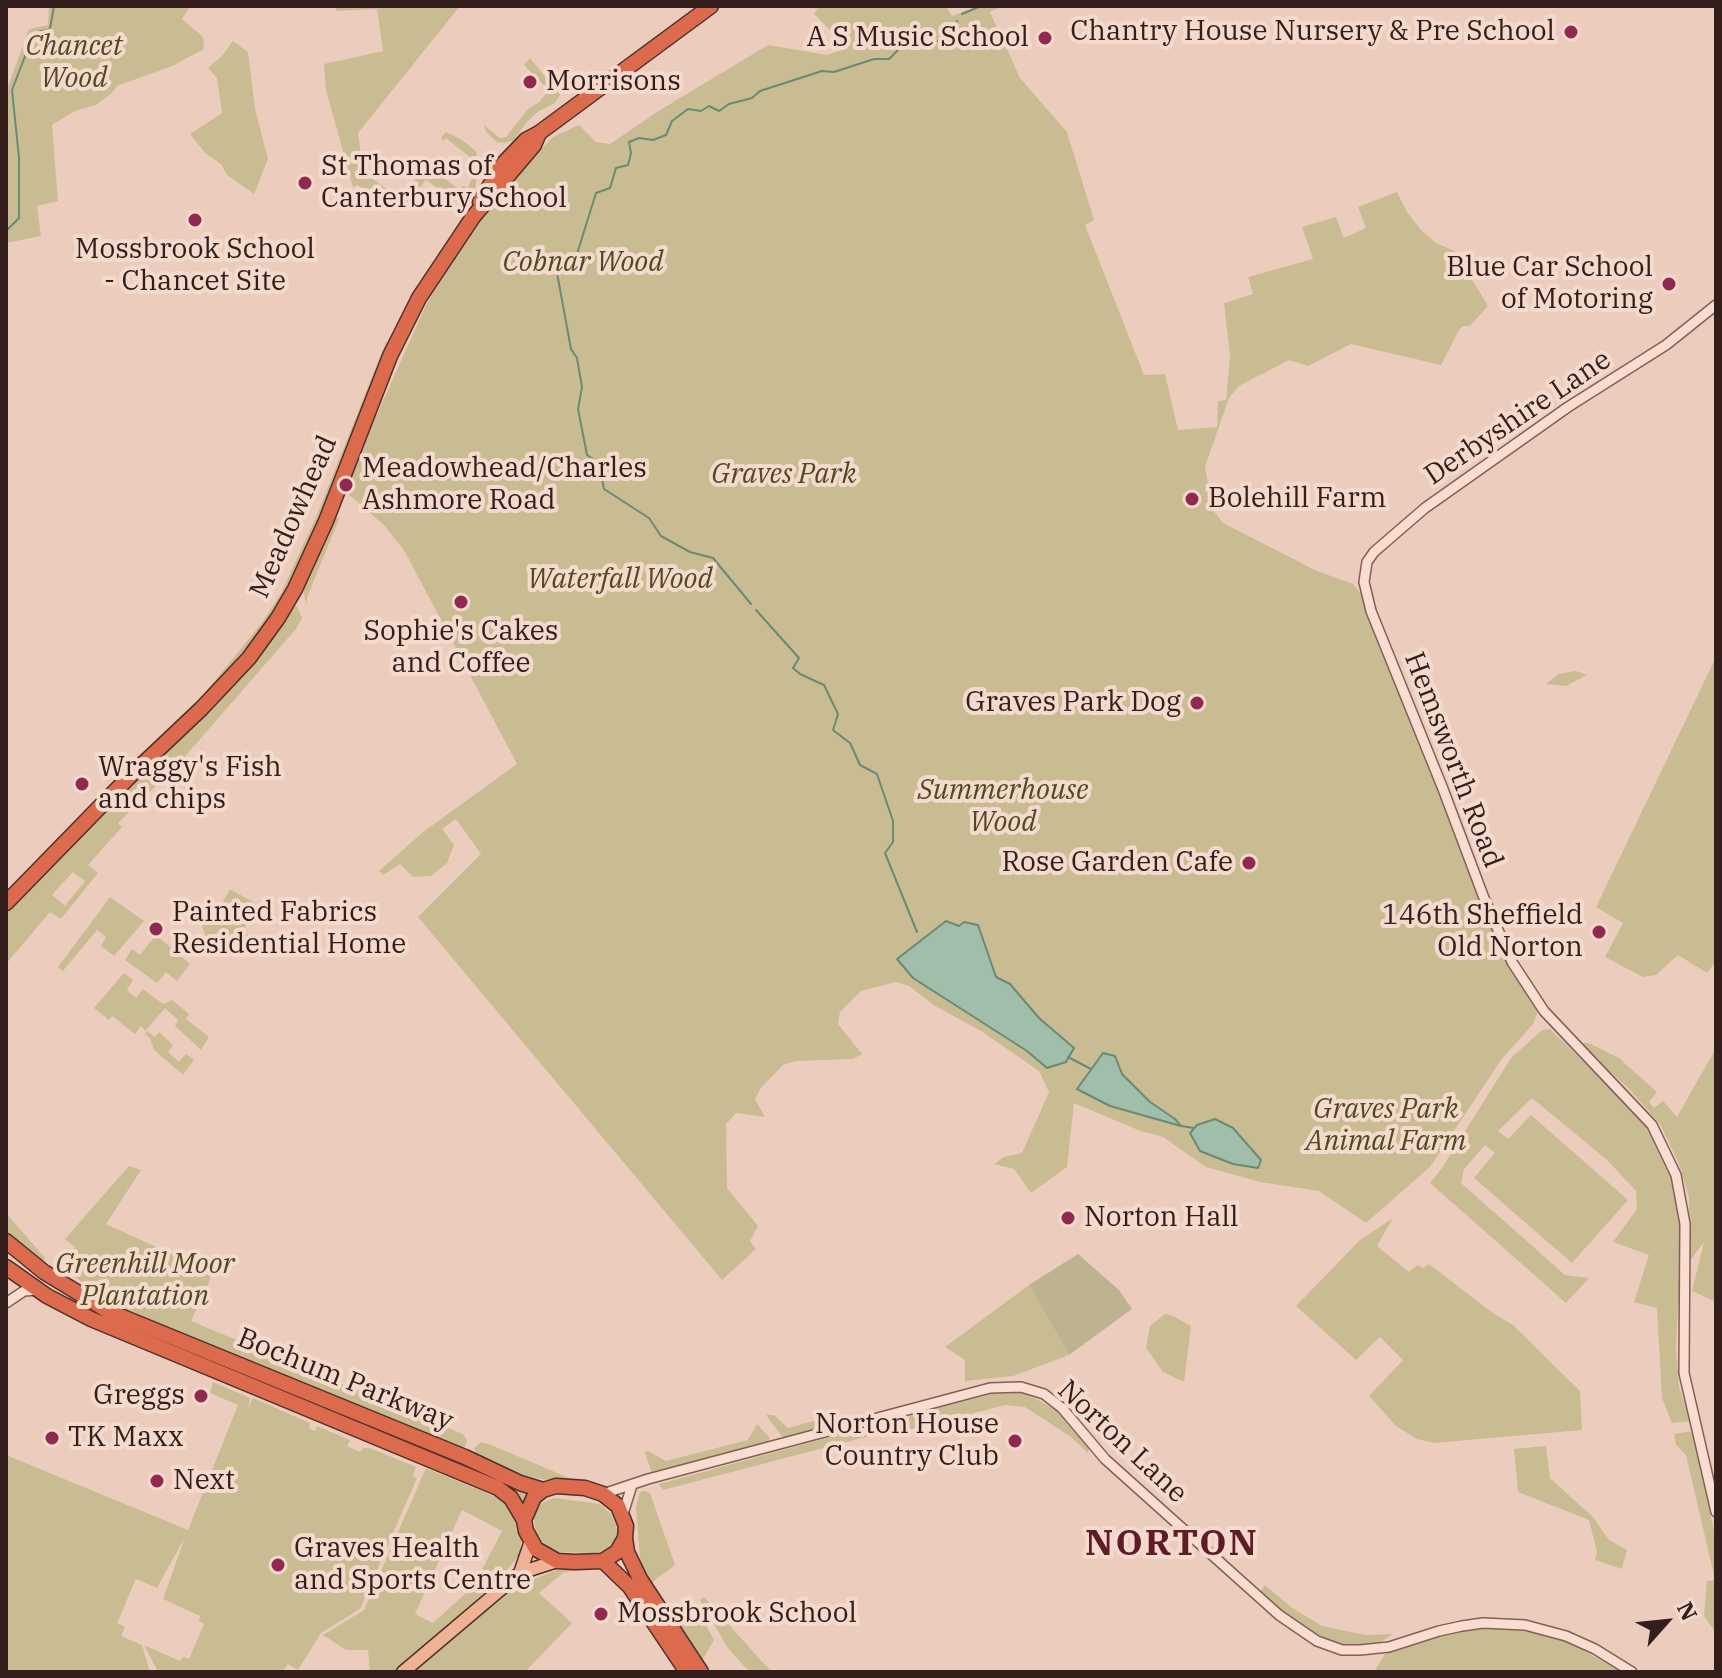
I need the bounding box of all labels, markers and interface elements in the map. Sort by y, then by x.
place label: Chantry House Nursery & Pre School [1070,15,1555,49]
place label: A S Music School [807,21,1029,55]
marker: Chantry House Nursery & Pre School [1562,23,1580,41]
marker: A S Music School [1036,29,1054,47]
park label: Chancet Wood [25,30,123,96]
place label: Morrisons [546,65,681,99]
marker: Morrisons [521,73,539,91]
place label: St Thomas of Canterbury School [321,150,567,216]
marker: St Thomas of Canterbury School [296,174,314,192]
marker: Mossbrook School - Chancet Site [186,211,204,229]
place label: Mossbrook School - Chancet Site [75,233,315,299]
park label: Cobnar Wood [503,246,663,280]
place label: Blue Car School of Motoring [1446,251,1653,317]
marker: Blue Car School of Motoring [1660,275,1678,293]
street label: Derbyshire Lane [1419,343,1617,493]
street label: Meadowhead [243,430,345,604]
place label: Meadowhead/Charles Ashmore Road [362,452,647,518]
park label: Graves Park [711,458,857,492]
marker: Meadowhead/Charles Ashmore Road [337,476,355,494]
place label: Bolehill Farm [1208,482,1386,516]
marker: Bolehill Farm [1183,490,1201,508]
park label: Waterfall Wood [527,563,713,597]
marker: Sophie's Cakes and Coffee [452,593,470,611]
place label: Sophie's Cakes and Coffee [364,615,558,681]
street label: Hemsworth Road [1396,648,1510,872]
place label: Graves Park Dog [965,686,1181,720]
marker: Graves Park Dog [1188,694,1206,712]
place label: Wraggy's Fish and chips [98,751,282,817]
park label: Summerhouse Wood [917,774,1089,840]
marker: Wraggy's Fish and chips [73,775,91,793]
place label: Rose Garden Cafe [1002,846,1233,880]
marker: Rose Garden Cafe [1240,854,1258,872]
place label: Painted Fabrics Residential Home [172,896,406,962]
place label: 146th Sheffield Old Norton [1382,899,1583,965]
marker: Painted Fabrics Residential Home [147,920,165,938]
marker: 146th Sheffield Old Norton [1590,923,1608,941]
park label: Graves Park Animal Farm [1306,1093,1466,1159]
place label: Norton Hall [1084,1201,1238,1235]
marker: Norton Hall [1059,1209,1077,1227]
park label: Greenhill Moor Plantation [55,1248,235,1314]
street label: Bochum Parkway [232,1321,458,1439]
street label: Norton Lane [1050,1373,1194,1511]
place label: Greggs [93,1379,185,1413]
marker: Greggs [192,1387,210,1405]
place label: Norton House Country Club [815,1408,999,1474]
place label: TK Maxx [68,1421,184,1455]
marker: TK Maxx [43,1429,61,1447]
marker: Norton House Country Club [1006,1432,1024,1450]
place label: Next [173,1464,235,1498]
marker: Next [148,1472,166,1490]
district label: NORTON [1085,1523,1259,1567]
place label: Graves Health and Sports Centre [294,1532,531,1598]
marker: Graves Health and Sports Centre [269,1556,287,1574]
north arrow [1626,1582,1706,1662]
place label: Mossbrook School [617,1597,857,1631]
text: N [1671,1597,1705,1625]
marker: Mossbrook School [592,1605,610,1623]

